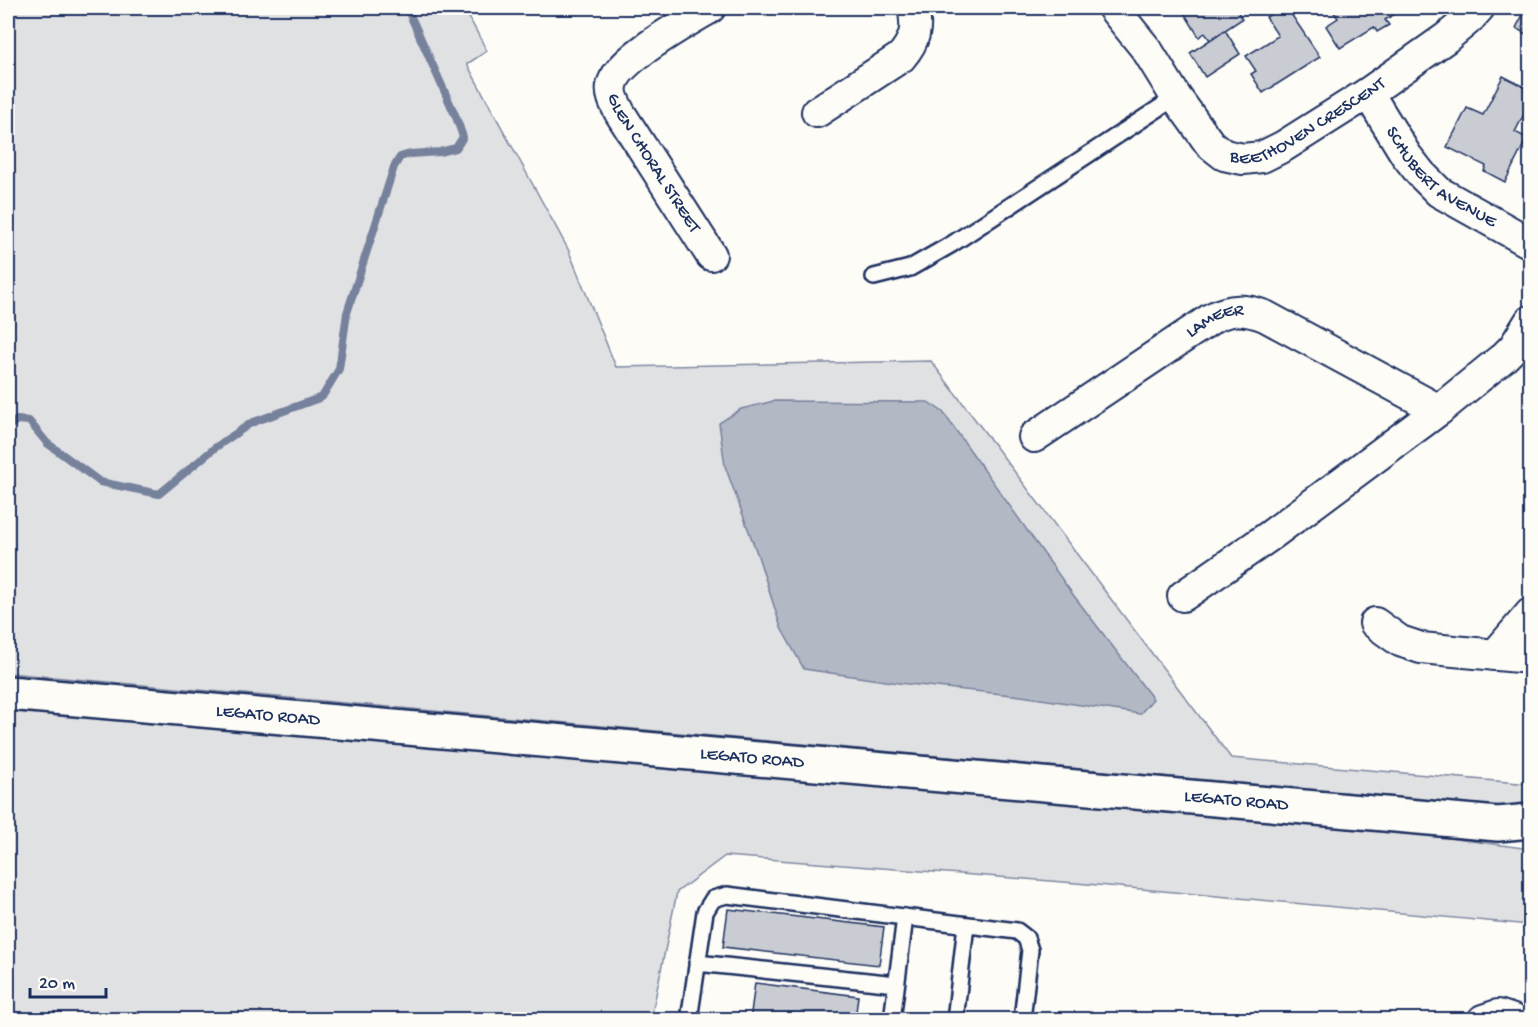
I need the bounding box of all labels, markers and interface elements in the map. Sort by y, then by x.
street label: BEETHOVEN CRESCENT [1227,73,1391,170]
street label: GLEN CHORAL STREET [602,90,705,238]
street label: SCHUBERT AVENUE [1381,123,1501,233]
street label: LAMEER [1182,300,1244,343]
street label: LEGATO ROAD [215,701,321,731]
street label: LEGATO ROAD [699,743,805,773]
street label: LEGATO ROAD [1183,786,1289,816]
scale bar [30,961,106,999]
text: 20 m [39,974,75,995]

